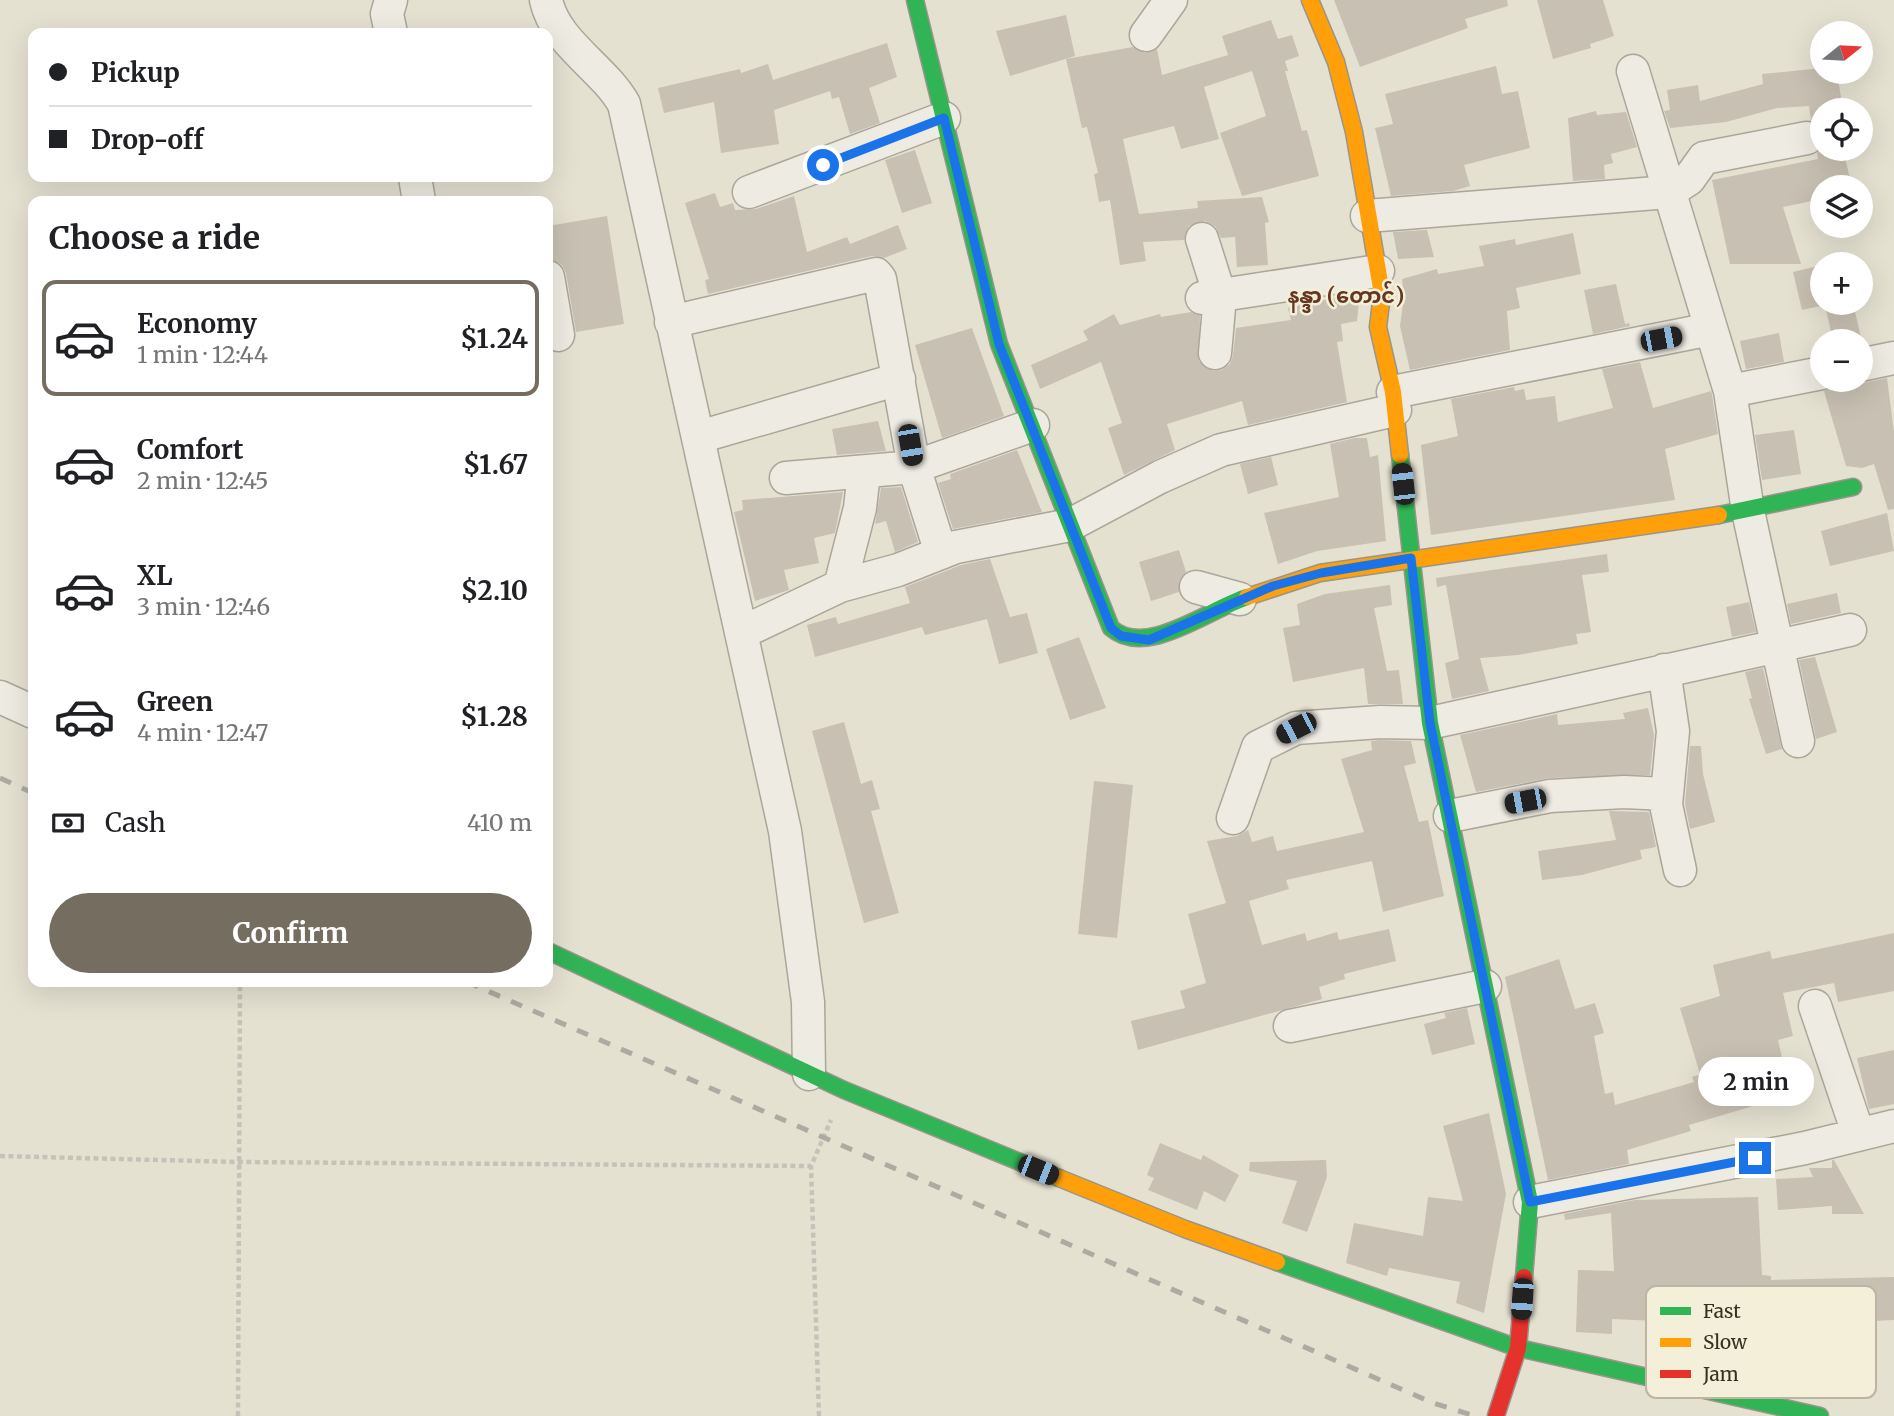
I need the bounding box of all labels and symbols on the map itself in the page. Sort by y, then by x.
north arrow [1810,21,1872,84]
route start [807,149,839,181]
district label: နန္ဒာ (တောင်) [1288,280,1404,313]
car [1639,325,1684,353]
car [897,422,924,468]
car [1391,462,1416,506]
car [1273,709,1320,747]
car [1503,787,1548,815]
callout: 2 min [1697,1056,1813,1106]
route end [1739,1142,1771,1174]
car [1015,1152,1062,1188]
car [1511,1277,1534,1321]
legend [1646,1286,1876,1398]
text: Fast [1703,1299,1741,1323]
text: Slow [1703,1330,1748,1354]
text: Jam [1702,1362,1739,1386]

